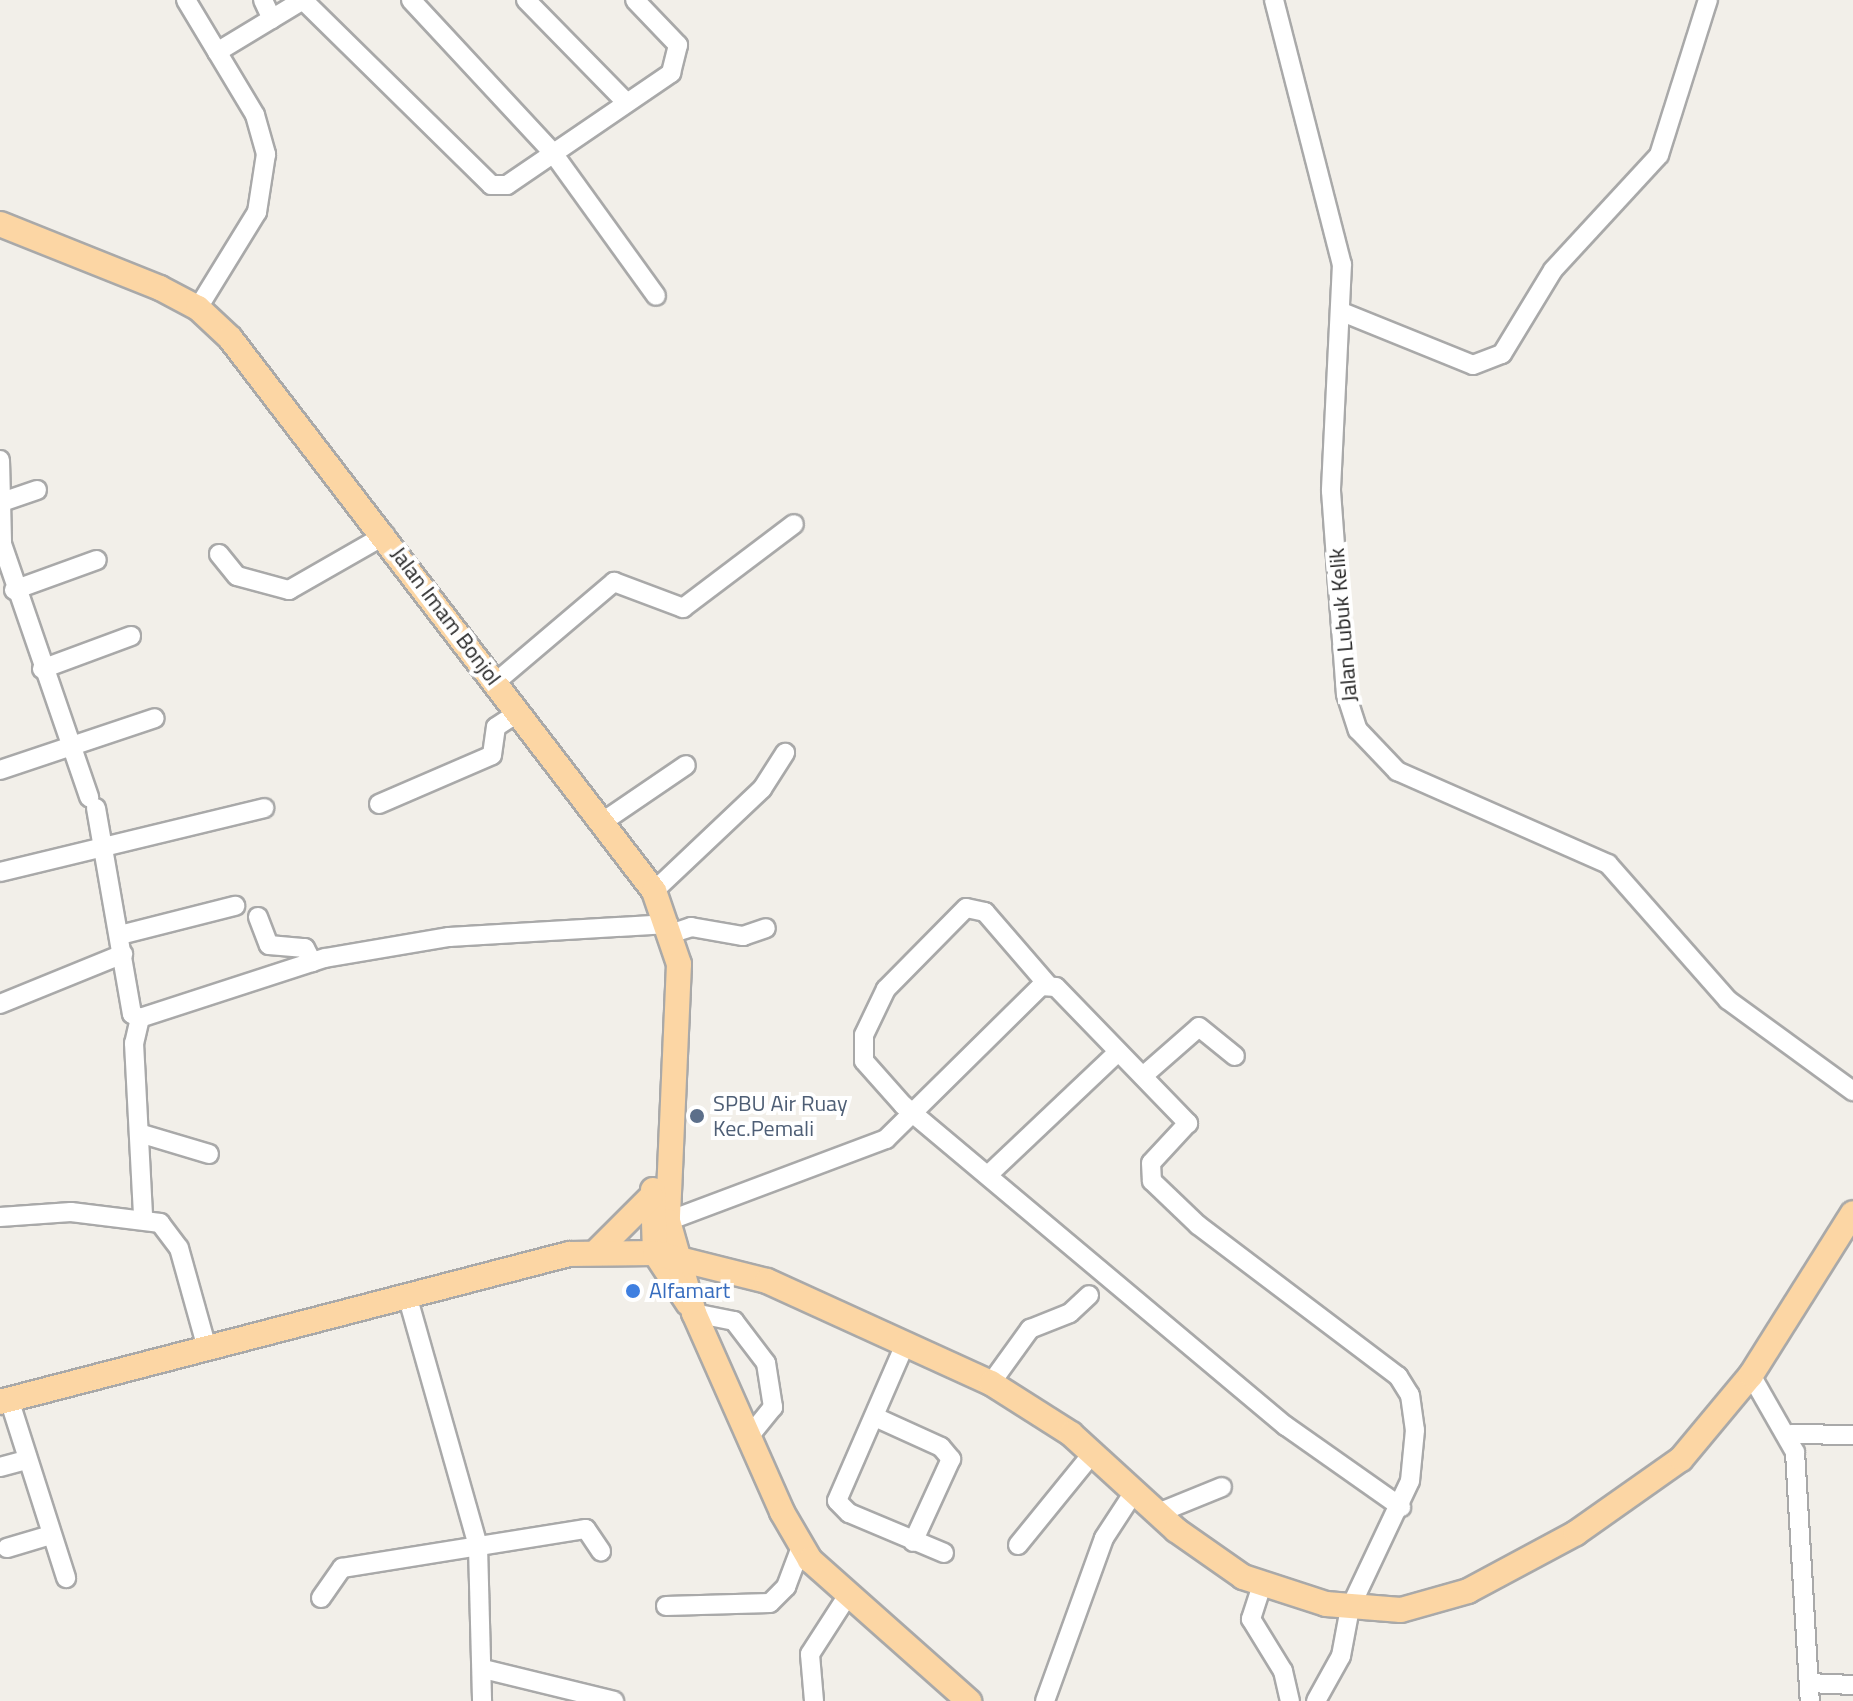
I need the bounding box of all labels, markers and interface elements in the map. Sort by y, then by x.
street label: Jalan Imam Bonjol [385,541,507,691]
street label: Jalan Lubuk Kelik [1323,547,1363,703]
place label: SPBU Air Ruay Kec.Pemali [713,1090,848,1142]
marker: SPBU Air Ruay Kec.Pemali [688,1107,706,1125]
place label: Alfamart [649,1278,730,1304]
marker: Alfamart [624,1282,642,1300]

